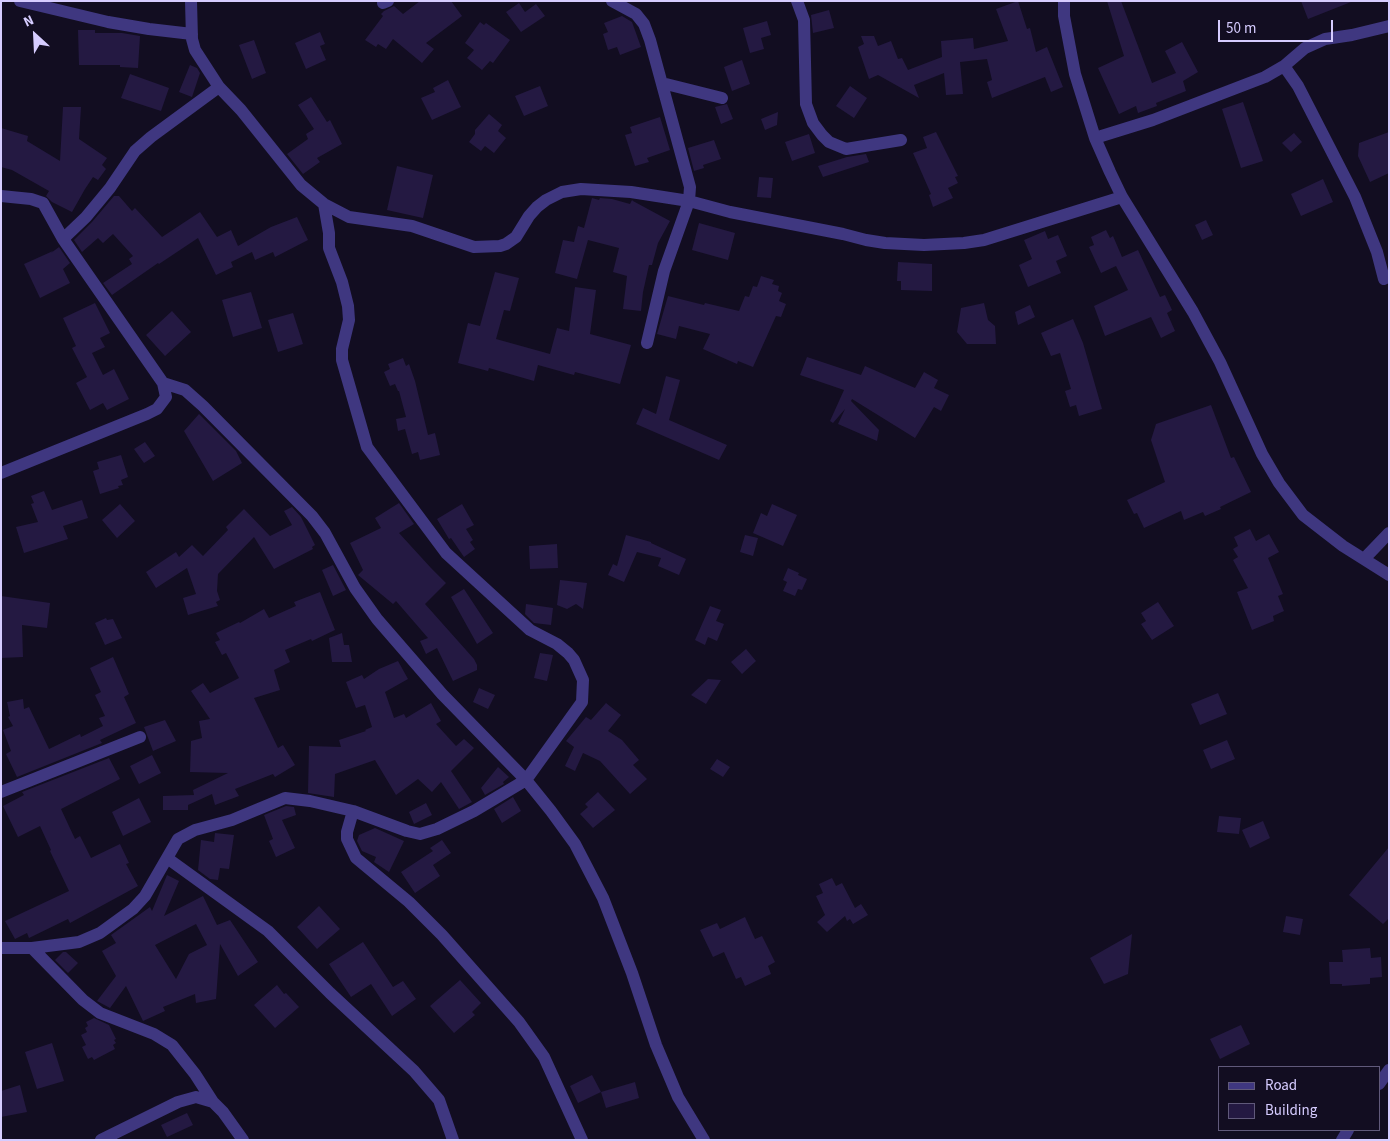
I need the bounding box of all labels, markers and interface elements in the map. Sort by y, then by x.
north arrow [10,10,60,60]
text: N [20,10,37,32]
scale bar [1220,10,1335,42]
text: 50 m [1226,18,1256,39]
legend [1218,1066,1380,1131]
text: Road [1265,1075,1297,1096]
text: Building [1265,1100,1317,1121]

